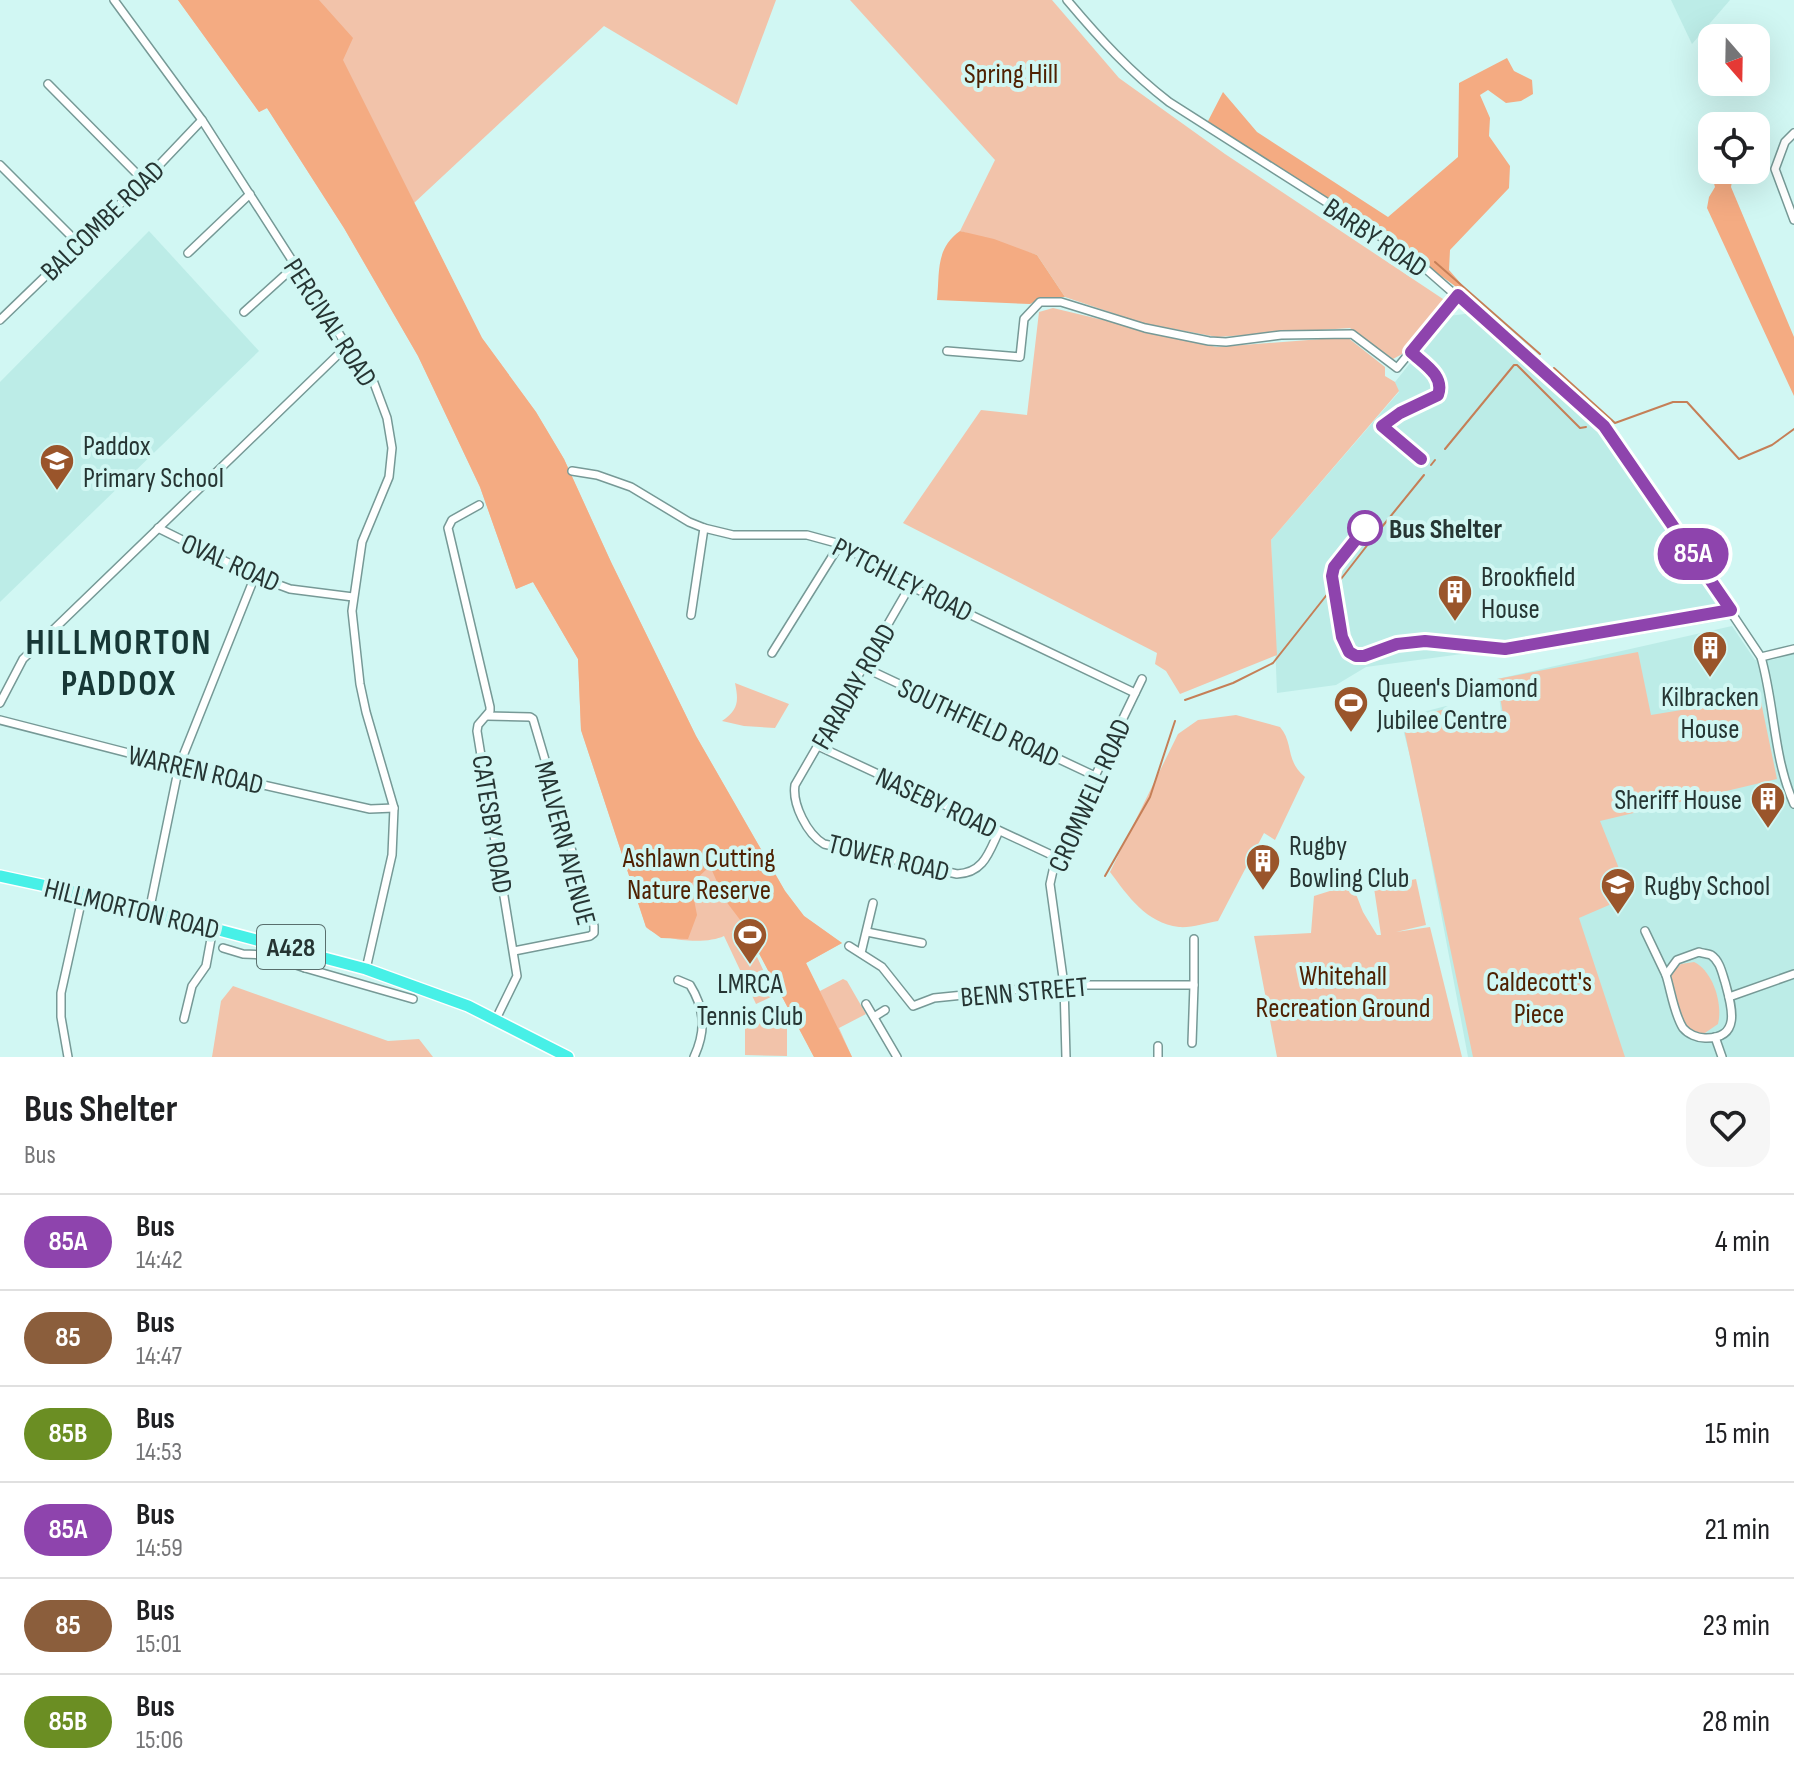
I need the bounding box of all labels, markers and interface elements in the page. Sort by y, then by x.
north arrow [1698,24,1770,96]
map controls [1698,24,1770,184]
park label: Spring Hill [964,58,1058,91]
button: locate [1698,112,1770,184]
street label: BALCOMBE ROAD [34,154,172,288]
street label: BARBY ROAD [1317,192,1433,285]
street label: PERCIVAL ROAD [276,253,383,393]
place label: Paddox Primary School [83,430,224,495]
school or university icon: Paddox Primary School [38,442,76,492]
marker: Bus Shelter [1348,511,1382,545]
place label: Bus Shelter [1389,513,1502,546]
street label: OVAL ROAD [176,527,285,600]
line badge: 85A [1647,528,1739,580]
street label: PYTCHLEY ROAD [827,531,978,630]
text: 85A [1674,537,1712,570]
place label: Brookfield House [1481,561,1575,626]
building icon: Brookfield House [1436,573,1474,623]
street label: FARADAY ROAD [805,618,903,755]
district label: HILLMORTON PADDOX [25,622,213,706]
building icon: Kilbracken House [1691,629,1729,679]
street label: SOUTHFIELD ROAD [892,672,1064,775]
place label: Queen's Diamond Jubilee Centre [1376,672,1538,737]
place label: Kilbracken House [1661,681,1759,746]
sports icon: Queen's Diamond Jubilee Centre [1332,684,1370,734]
street label: CROMWELL ROAD [1042,714,1139,877]
street label: WARREN ROAD [125,739,267,802]
street label: CATESBY ROAD [464,753,519,896]
street label: MALVERN AVENUE [527,758,602,929]
street label: NASEBY ROAD [870,761,1002,846]
building icon: Sheriff House [1749,780,1787,830]
place label: Sheriff House [1614,784,1742,817]
street label: TOWER ROAD [825,827,953,889]
place label: Rugby Bowling Club [1289,830,1409,895]
park label: Ashlawn Cutting Nature Reserve [622,842,775,907]
building icon: Rugby Bowling Club [1244,842,1282,892]
school or university icon: Rugby School [1599,866,1637,916]
place label: Rugby School [1644,870,1770,903]
street label: HILLMORTON ROAD [41,872,223,947]
sports icon: LMRCA Tennis Club [731,916,769,966]
road number: A428 [257,925,325,969]
park label: Whitehall Recreation Ground [1256,960,1430,1025]
park label: Caldecott's Piece [1486,966,1592,1031]
place label: LMRCA Tennis Club [697,968,803,1033]
street label: BENN STREET [959,970,1089,1014]
button: heart [1686,1083,1770,1167]
text: Bus Shelter [24,1087,178,1132]
text: Bus [24,1140,56,1171]
text: Bus [136,1209,175,1245]
text: 4 min [1715,1224,1770,1260]
text: 85A [49,1225,87,1258]
text: 14:42 [136,1245,183,1276]
text: Bus [136,1305,175,1341]
text: 9 min [1714,1320,1770,1356]
text: 85 [55,1321,81,1354]
text: 14:47 [136,1341,182,1372]
text: Bus [136,1401,175,1437]
text: 15 min [1705,1416,1770,1452]
text: 85B [49,1417,87,1450]
text: 14:53 [136,1437,182,1468]
text: Bus [136,1497,175,1533]
text: 21 min [1705,1512,1770,1548]
text: 85A [49,1513,87,1546]
text: 14:59 [136,1533,183,1564]
text: Bus [136,1593,175,1629]
text: 23 min [1703,1608,1770,1644]
text: 85 [55,1609,81,1642]
text: 15:01 [136,1629,181,1660]
text: Bus [136,1689,175,1725]
text: 28 min [1702,1704,1770,1740]
text: 85B [49,1705,87,1738]
text: 15:06 [136,1725,183,1756]

